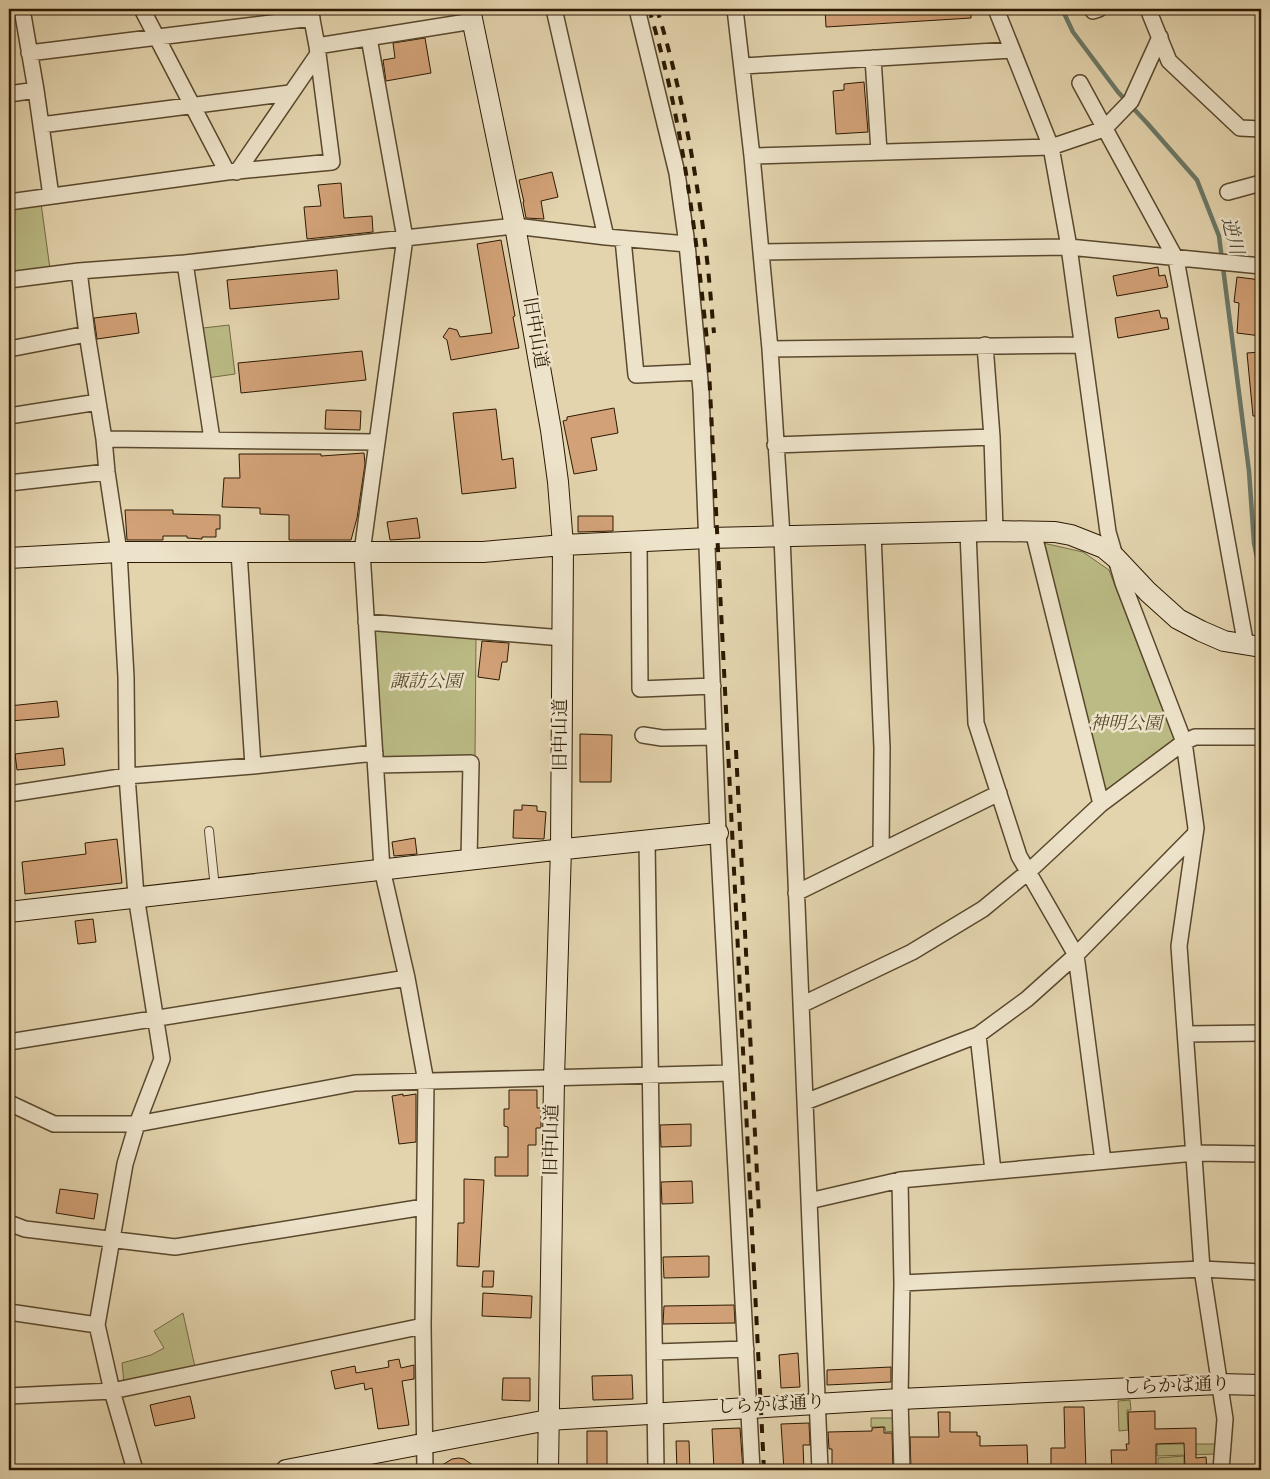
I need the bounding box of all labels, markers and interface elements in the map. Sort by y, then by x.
water label: 逆川 [1213,214,1249,260]
street label: 旧中山道 [515,295,553,371]
park label: 諏訪公園 [390,670,465,696]
street label: 旧中山道 [549,699,575,771]
park label: 神明公園 [1090,712,1165,738]
street label: 旧中山道 [539,1104,567,1176]
street label: しらかば通り [1122,1372,1230,1402]
street label: しらかば通り [716,1390,826,1422]

